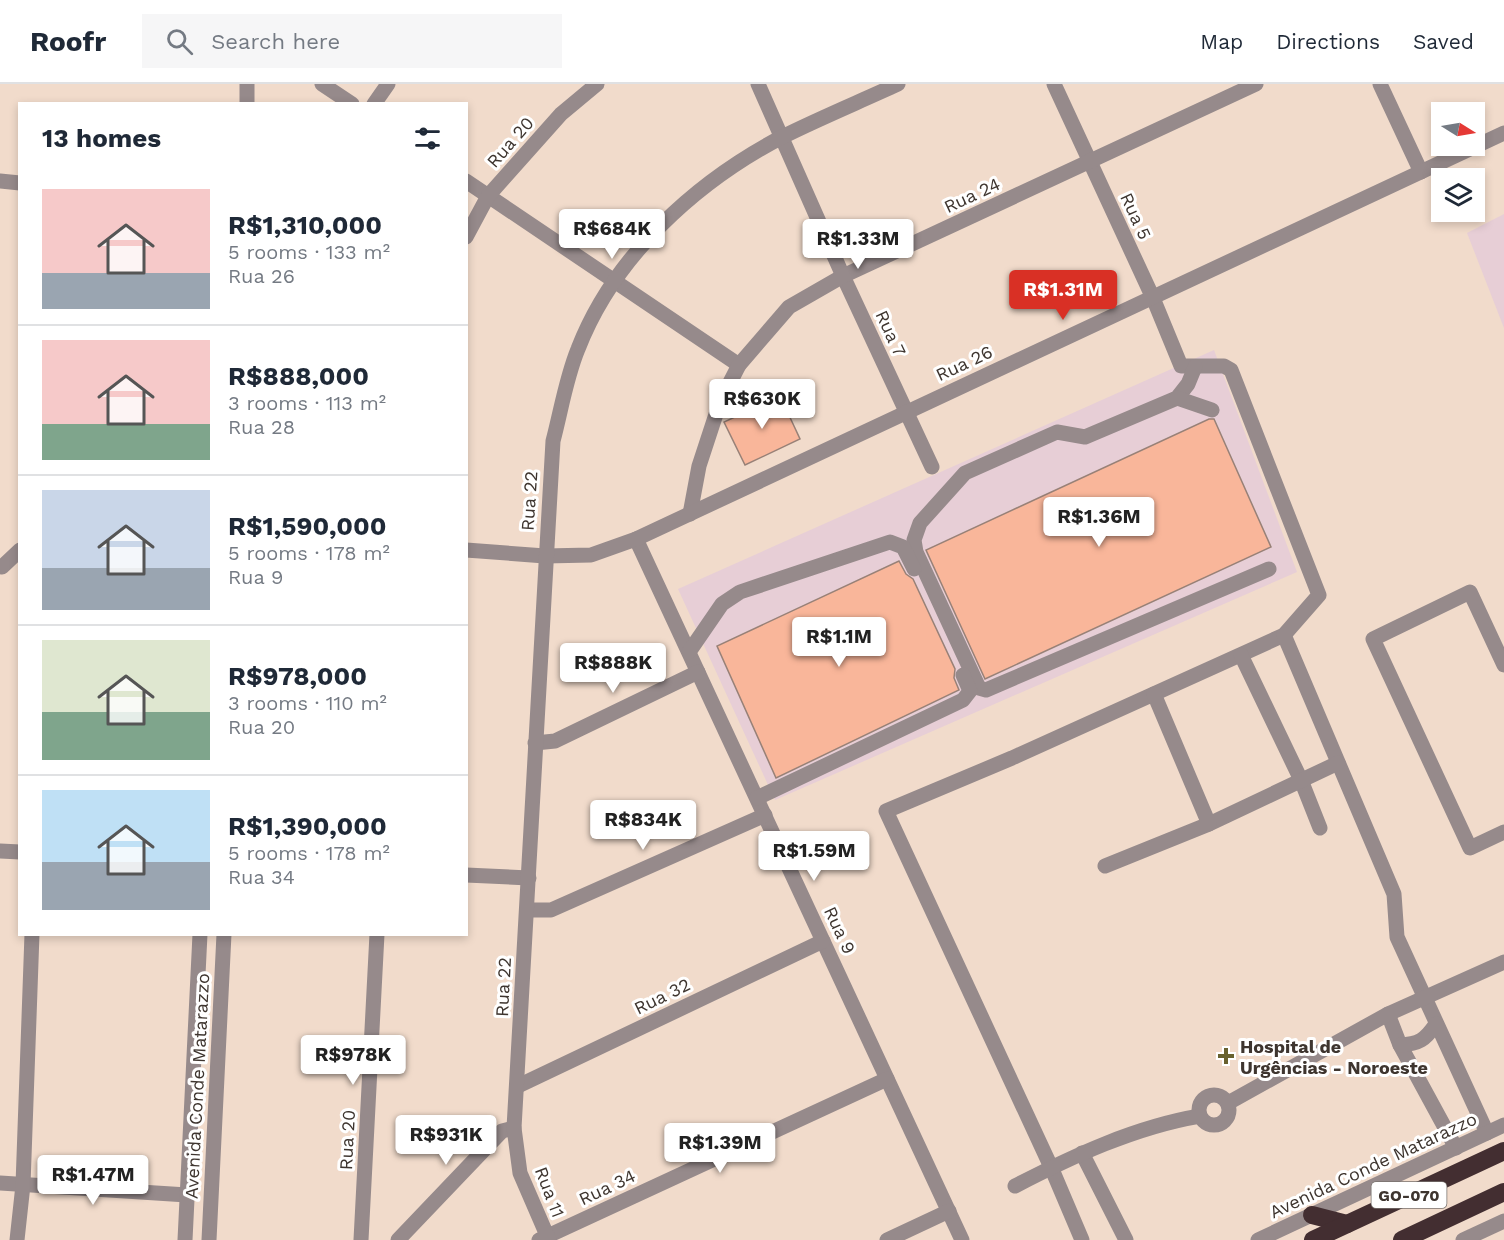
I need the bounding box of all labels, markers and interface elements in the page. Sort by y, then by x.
search box [142,14,562,68]
text: Roofr [30,25,106,58]
icon: search [163,25,196,58]
text: Search here [211,29,340,54]
text: Map [1200,29,1243,54]
text: Directions [1276,29,1380,54]
text: Saved [1413,29,1474,54]
north arrow [1431,102,1485,156]
map controls [1431,102,1485,222]
street label: Rua 20 [482,112,538,172]
icon: filters [411,122,444,155]
text: 13 homes [42,123,161,153]
button: layers [1431,168,1485,222]
street label: Rua 24 [940,173,1004,217]
street label: Rua 5 [1116,189,1156,243]
pin: R$684K [563,209,661,260]
text: R$1,310,000 [228,210,382,240]
icon: home [90,213,162,285]
text: R$684K [573,216,651,240]
pin: R$1.33M [803,219,913,270]
text: R$1.33M [817,226,899,250]
text: 5 rooms · 133 m² [228,240,390,264]
text: Rua 26 [228,264,295,288]
pin: R$1.31M [1008,270,1118,321]
text: R$1.31M [1023,277,1103,301]
street label: Rua 7 [871,307,911,359]
street label: Rua 26 [932,341,996,385]
text: R$888,000 [228,361,369,391]
icon: home [90,364,162,436]
pin: R$630K [713,379,811,430]
text: R$630K [723,386,801,410]
text: 3 rooms · 113 m² [228,391,386,415]
text: Rua 28 [228,415,295,439]
street label: Rua 22 [516,470,542,532]
pin: R$1.36M [1044,497,1154,548]
text: R$1.36M [1057,504,1141,528]
text: R$1,590,000 [228,511,387,541]
icon: home [90,514,162,586]
text: 5 rooms · 178 m² [228,541,390,565]
text: Rua 9 [228,565,283,589]
pin: R$1.1M [790,617,888,668]
text: R$1.1M [806,624,872,648]
pin: R$888K [564,643,662,694]
text: R$888K [574,650,652,674]
text: R$978,000 [228,661,367,691]
icon: home [90,664,162,736]
text: 3 rooms · 110 m² [228,691,387,715]
text: Rua 20 [228,715,295,739]
pin: R$834K [594,800,692,851]
text: R$834K [604,807,682,831]
text: R$1,390,000 [228,811,387,841]
icon: home [90,814,162,886]
pin: R$1.59M [759,831,869,882]
text: R$1.59M [772,838,856,862]
text: 5 rooms · 178 m² [228,841,390,865]
text: Rua 34 [228,865,295,889]
street label: Rua 9 [820,903,860,957]
street label: Rua 22 [491,957,515,1017]
street label: Avenida Conde Matarazzo [181,972,213,1200]
street label: Rua 32 [631,973,693,1019]
pin: R$978K [304,1035,402,1086]
place label: Hospital de Urgências - Noroeste [1240,1036,1428,1078]
text: R$978K [315,1042,391,1066]
marker: Hospital de Urgências - Noroeste [1217,1047,1235,1065]
street label: Avenida Conde Matarazzo [1266,1108,1480,1222]
street label: Rua 20 [335,1109,359,1171]
pin: R$931K [397,1115,495,1166]
text: R$931K [409,1122,483,1146]
pin: R$1.39M [665,1123,775,1174]
text: R$1.39M [678,1130,762,1154]
pin: R$1.47M [38,1155,148,1206]
text: R$1.47M [51,1162,135,1186]
street label: Rua 11 [531,1164,569,1220]
street label: Rua 34 [575,1165,639,1209]
road number: GO-070 [1372,1182,1446,1208]

